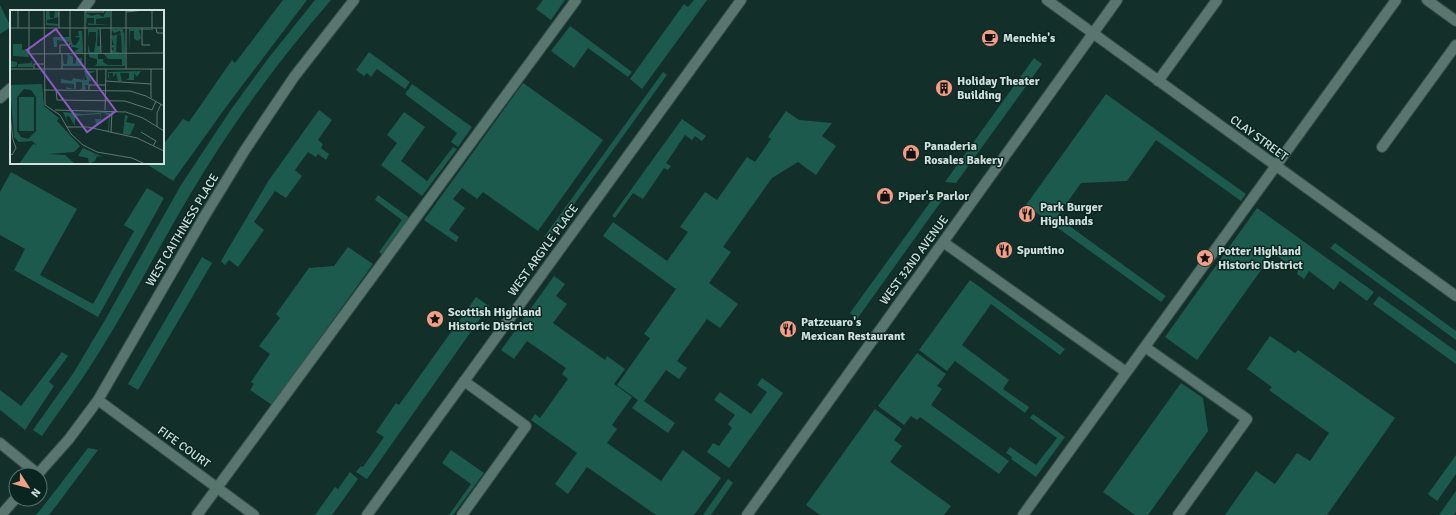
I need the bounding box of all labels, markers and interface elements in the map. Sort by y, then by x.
inset map [10,10,164,164]
cafe icon: Menchie's [980,28,1000,48]
place label: Menchie's [1003,31,1056,46]
place label: Holiday Theater Building [957,74,1040,103]
building icon: Holiday Theater Building [934,78,954,98]
street label: CLAY STREET [1227,112,1291,164]
place label: Panaderia Rosales Bakery [924,139,1003,168]
shop icon: Panaderia Rosales Bakery [901,143,921,163]
street label: WEST CAITHNESS PLACE [143,171,222,289]
shop icon: Piper's Parlor [875,186,895,206]
place label: Piper's Parlor [898,189,969,204]
place label: Park Burger Highlands [1040,200,1103,229]
street label: WEST ARGYLE PLACE [505,201,582,299]
restaurant icon: Park Burger Highlands [1017,204,1037,224]
street label: WEST 32ND AVENUE [877,213,952,308]
restaurant icon: Spuntino [994,240,1014,260]
place label: Spuntino [1017,243,1064,258]
place label: Potter Highland Historic District [1218,244,1303,273]
place icon: Potter Highland Historic District [1195,248,1215,268]
place label: Scottish Highland Historic District [448,305,542,334]
place icon: Scottish Highland Historic District [425,309,445,329]
place label: Patzcuaro's Mexican Restaurant [801,315,906,344]
restaurant icon: Patzcuaro's Mexican Restaurant [778,319,798,339]
street label: FIFE COURT [154,423,213,472]
north arrow [8,467,48,507]
text: N [28,486,43,500]

